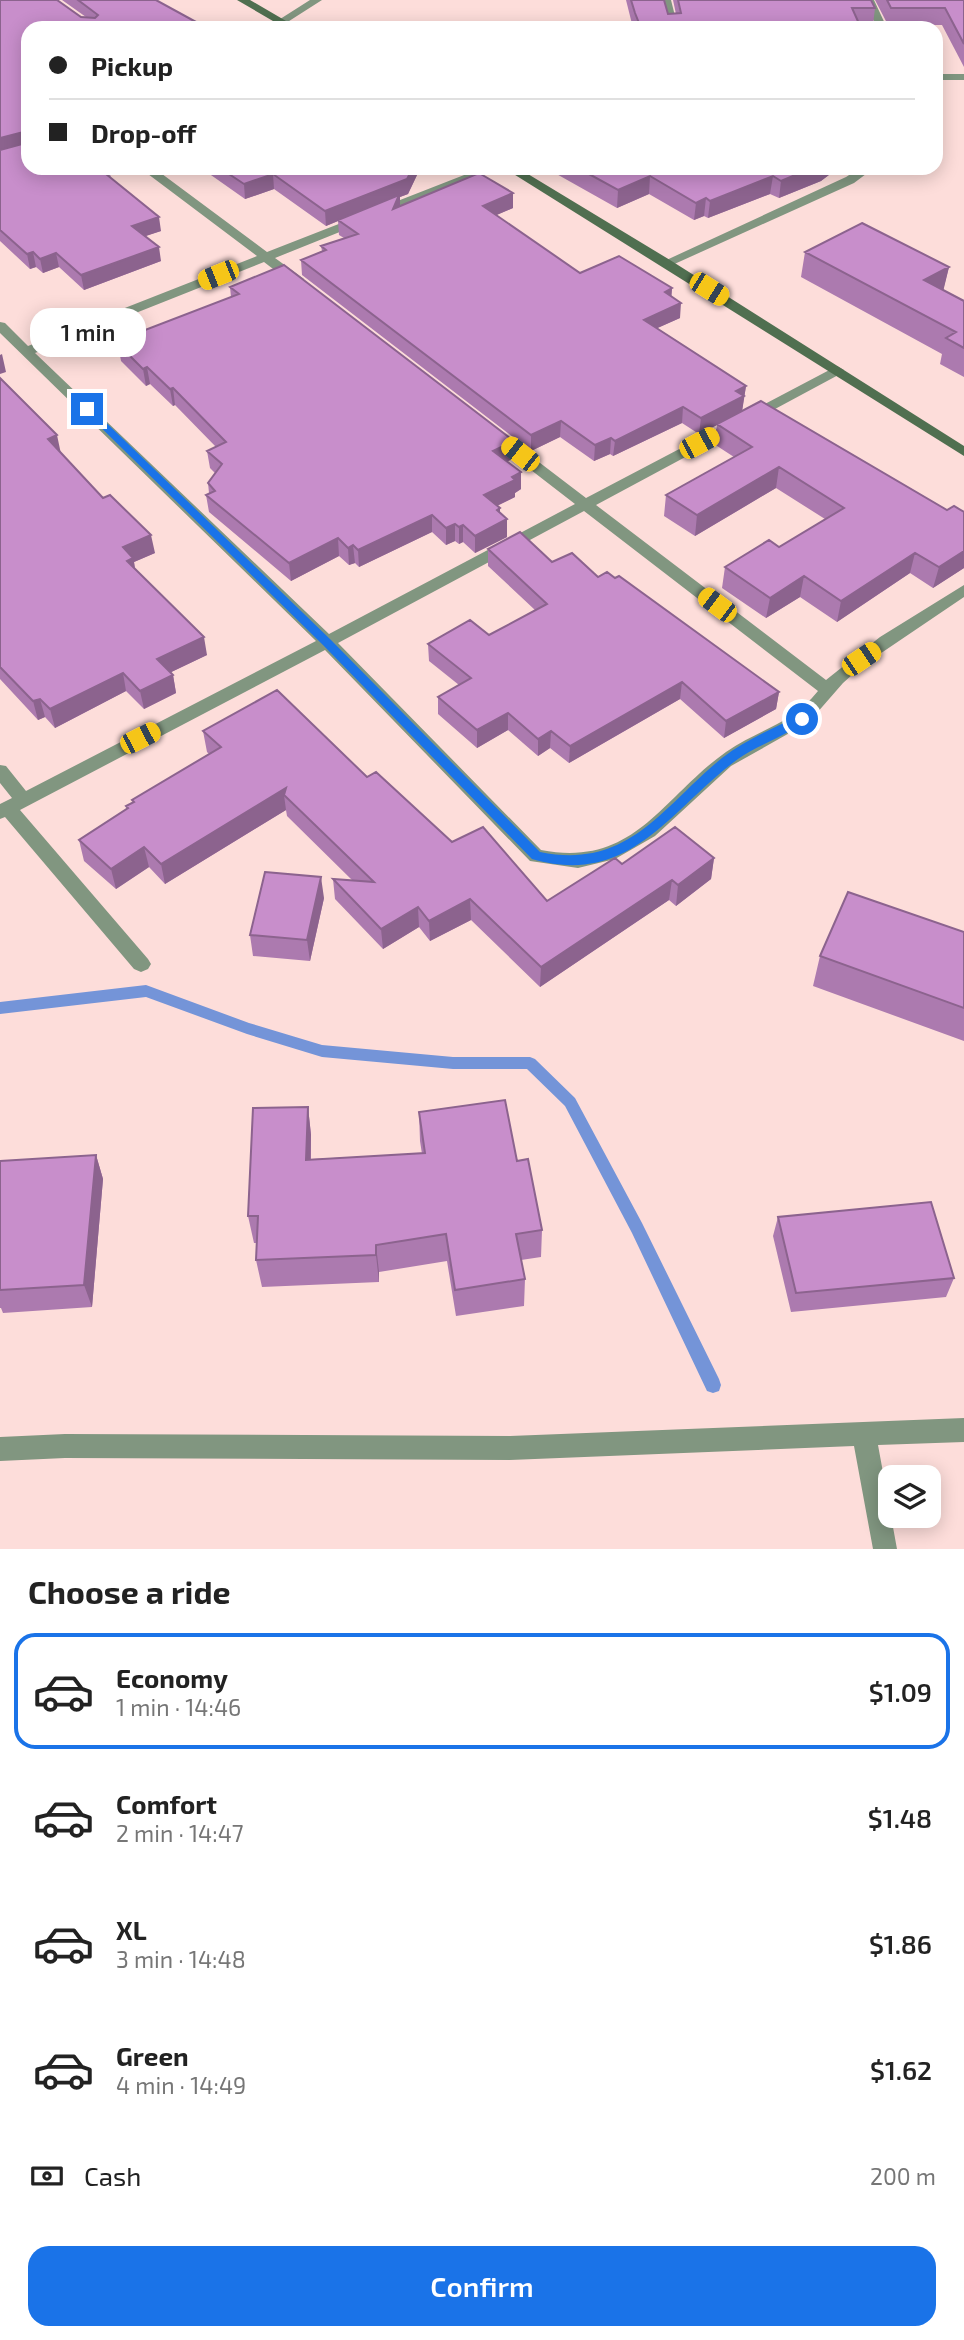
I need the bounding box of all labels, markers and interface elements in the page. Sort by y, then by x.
text: Pickup [91,50,173,81]
text: Drop-off [91,117,196,148]
car [195,257,242,293]
car [686,269,733,309]
callout: 1 min [29,308,145,356]
text: 1 min [61,318,115,346]
route end [71,393,103,425]
car [676,424,723,462]
car [497,433,544,475]
car [694,584,741,626]
car [838,639,885,679]
route start [786,703,818,735]
car [117,719,164,757]
map controls [878,1465,941,1528]
button: layers [878,1465,941,1528]
text: Choose a ride [28,1572,231,1610]
icon: car [32,1660,95,1723]
text: Economy [116,1662,228,1693]
text: $1.09 [869,1676,932,1707]
text: 1 min · 14:46 [116,1693,241,1721]
icon: car [32,1786,95,1849]
text: Comfort [116,1788,217,1819]
text: $1.48 [868,1802,932,1833]
text: 2 min · 14:47 [116,1819,244,1847]
icon: car [32,1912,95,1975]
text: XL [116,1914,147,1945]
text: $1.86 [869,1928,932,1959]
text: 3 min · 14:48 [116,1945,246,1973]
icon: car [32,2038,95,2101]
text: Green [116,2040,189,2071]
text: $1.62 [870,2054,932,2085]
text: 4 min · 14:49 [116,2071,246,2099]
icon: cash [28,2157,66,2195]
text: Cash [84,2160,141,2191]
text: 200 m [870,2162,936,2190]
button: Confirm [28,2246,936,2326]

